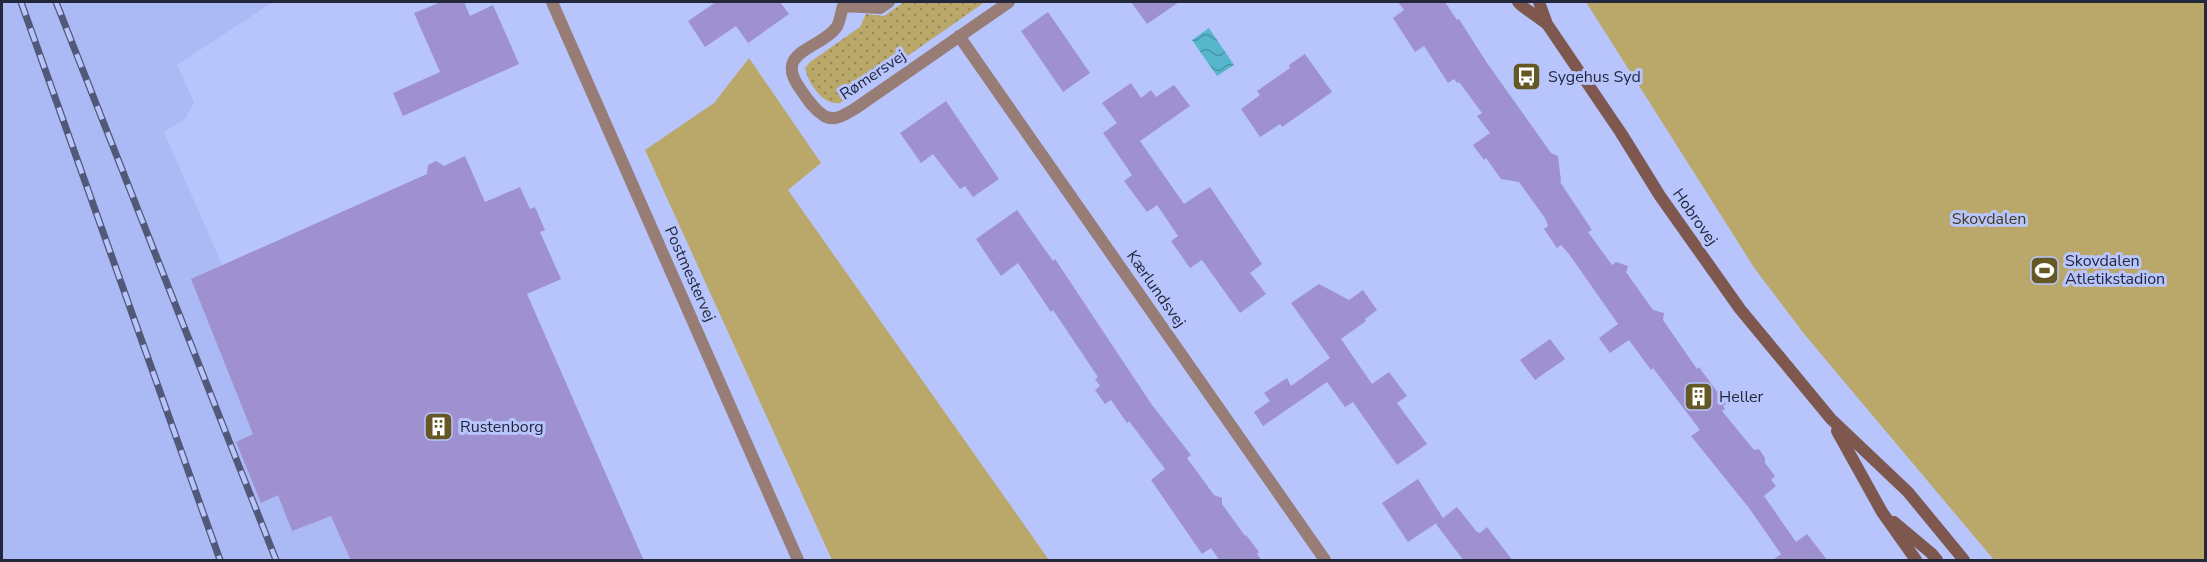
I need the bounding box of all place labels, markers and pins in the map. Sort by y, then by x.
bus stop icon: Sygehus Syd [1511,61,1543,93]
place label: Sygehus Syd [1548,66,1641,88]
place label: Skovdalen Atletikstadion [2065,250,2165,290]
sports icon: Skovdalen Atletikstadion [2028,254,2060,286]
building icon: Heller [1682,381,1714,413]
place label: Heller [1719,386,1764,408]
building icon: Rustenborg [423,411,455,443]
place label: Rustenborg [460,416,544,438]

